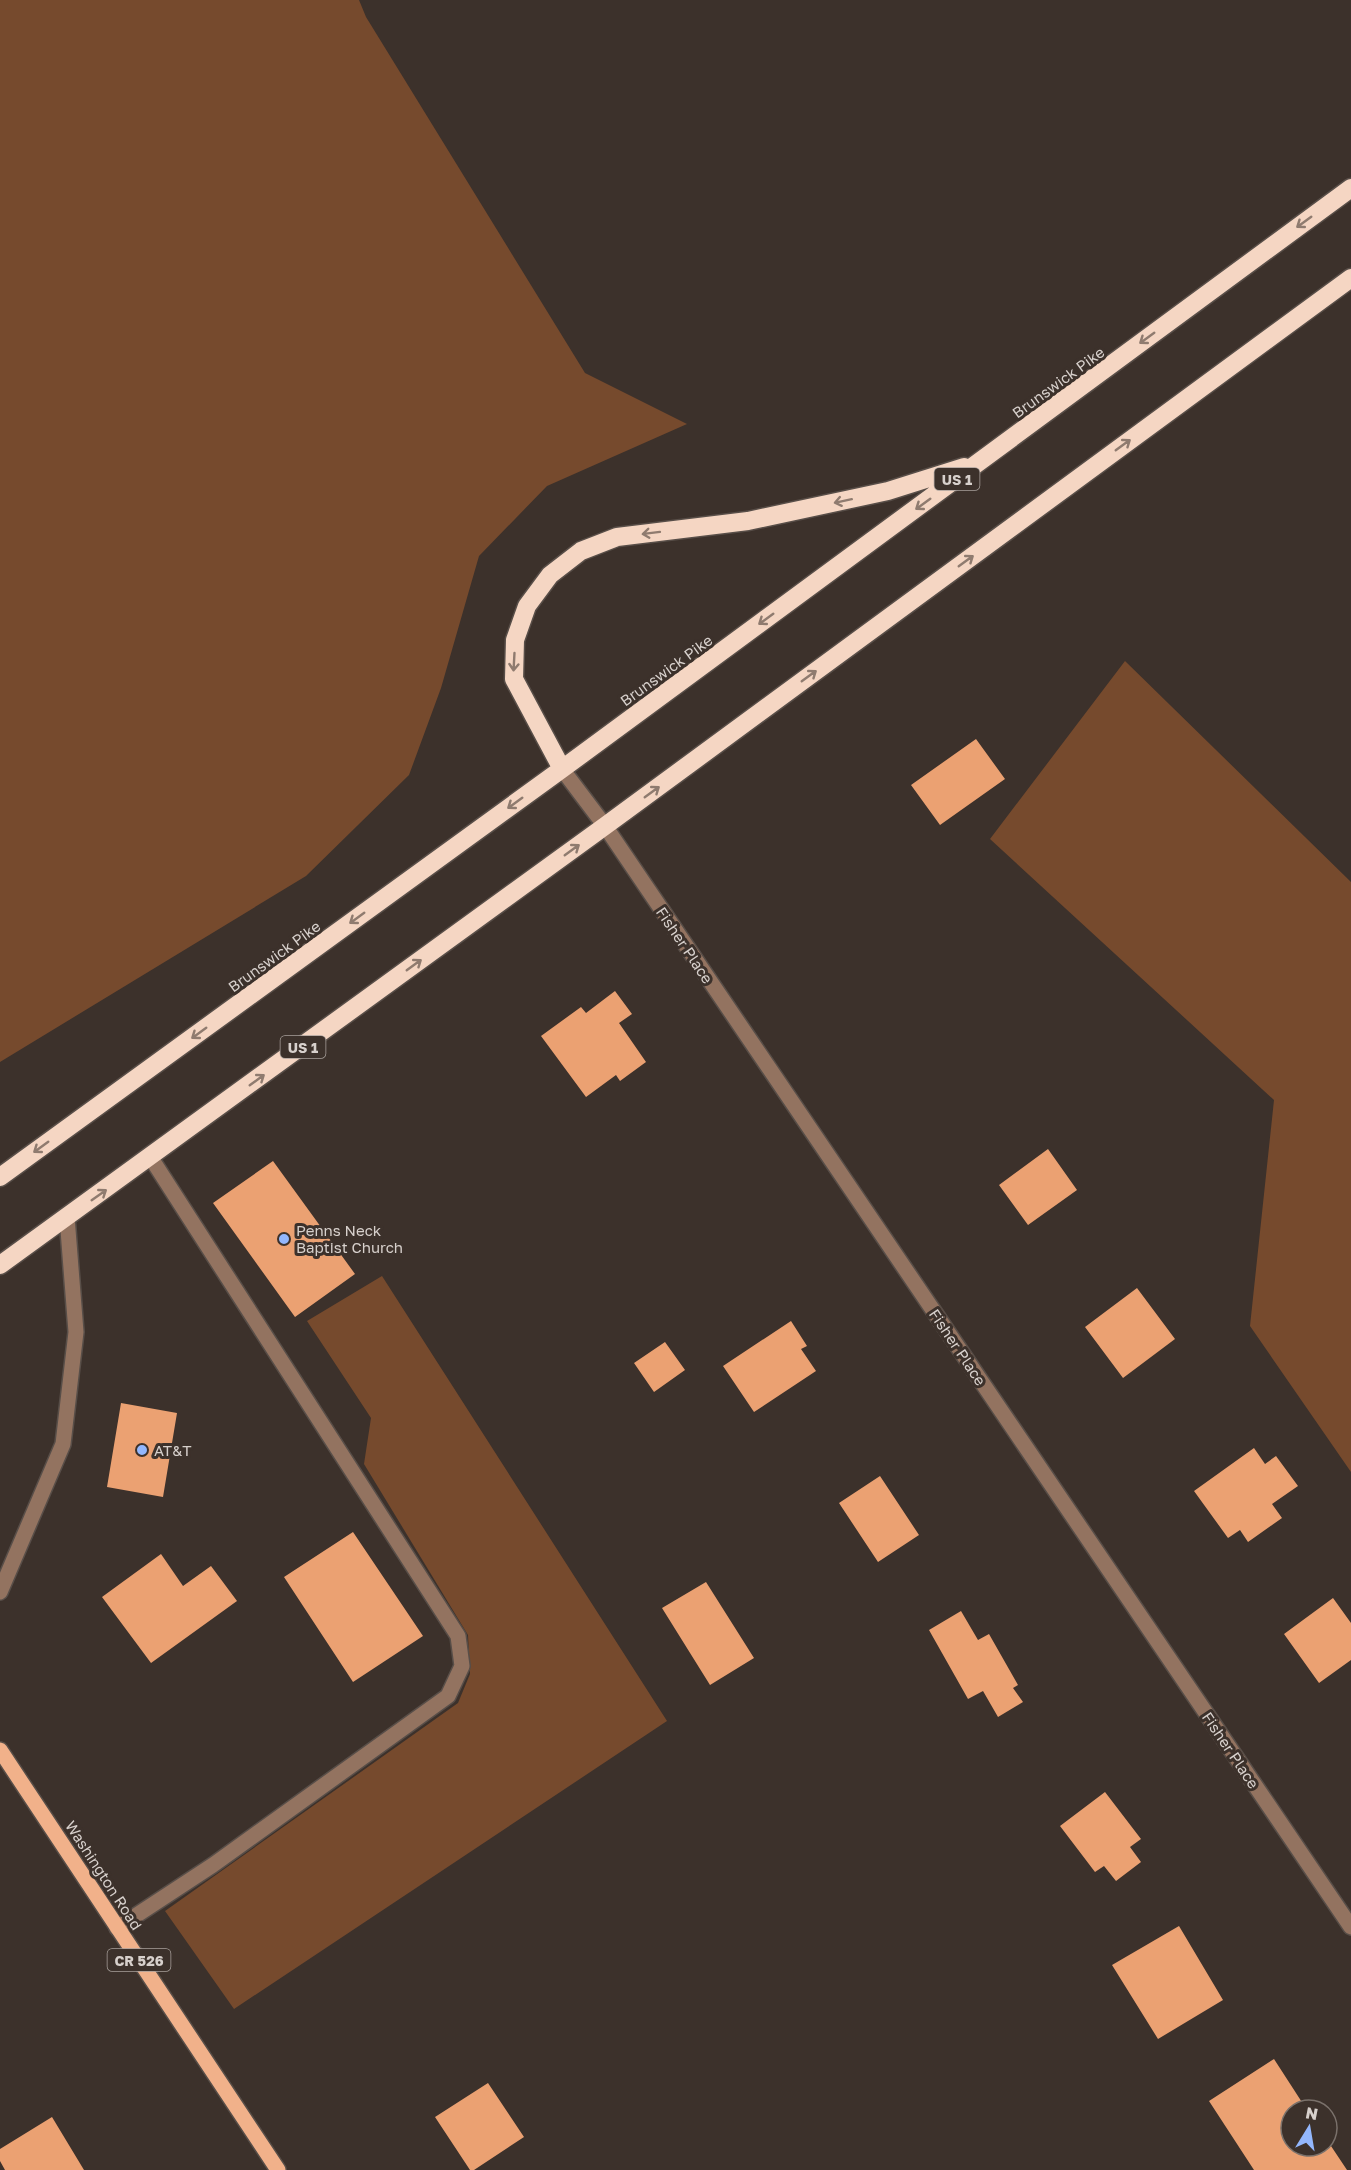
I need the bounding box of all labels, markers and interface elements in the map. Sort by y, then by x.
one-way arrow [1296,216,1312,229]
one-way arrow [1140,332,1156,344]
street label: Brunswick Pike [1008,342,1108,421]
one-way arrow [1115,439,1131,451]
road number: US 1 [934,468,980,490]
one-way arrow [834,496,853,507]
one-way arrow [915,498,931,510]
one-way arrow [641,528,661,539]
one-way arrow [958,554,974,567]
one-way arrow [758,613,774,626]
street label: Brunswick Pike [616,630,716,709]
one-way arrow [509,652,520,672]
one-way arrow [801,670,817,683]
one-way arrow [643,785,659,798]
one-way arrow [507,797,523,810]
one-way arrow [563,844,579,857]
street label: Fisher Place [653,903,717,987]
one-way arrow [349,912,365,924]
street label: Brunswick Pike [224,916,324,995]
one-way arrow [406,959,422,971]
one-way arrow [192,1026,208,1039]
road number: US 1 [280,1036,326,1058]
one-way arrow [248,1074,264,1086]
one-way arrow [34,1141,50,1153]
one-way arrow [90,1188,106,1201]
place label: Penns Neck Baptist Church [296,1221,403,1256]
marker: Penns Neck Baptist Church [277,1232,291,1246]
street label: Fisher Place [926,1305,990,1389]
place label: AT&T [154,1441,192,1459]
marker: AT&T [135,1443,149,1457]
street label: Fisher Place [1199,1708,1263,1792]
street label: Washington Road [62,1817,146,1933]
road number: CR 526 [108,1949,170,1971]
north arrow [1279,2098,1339,2158]
text: N [1304,2102,1320,2124]

